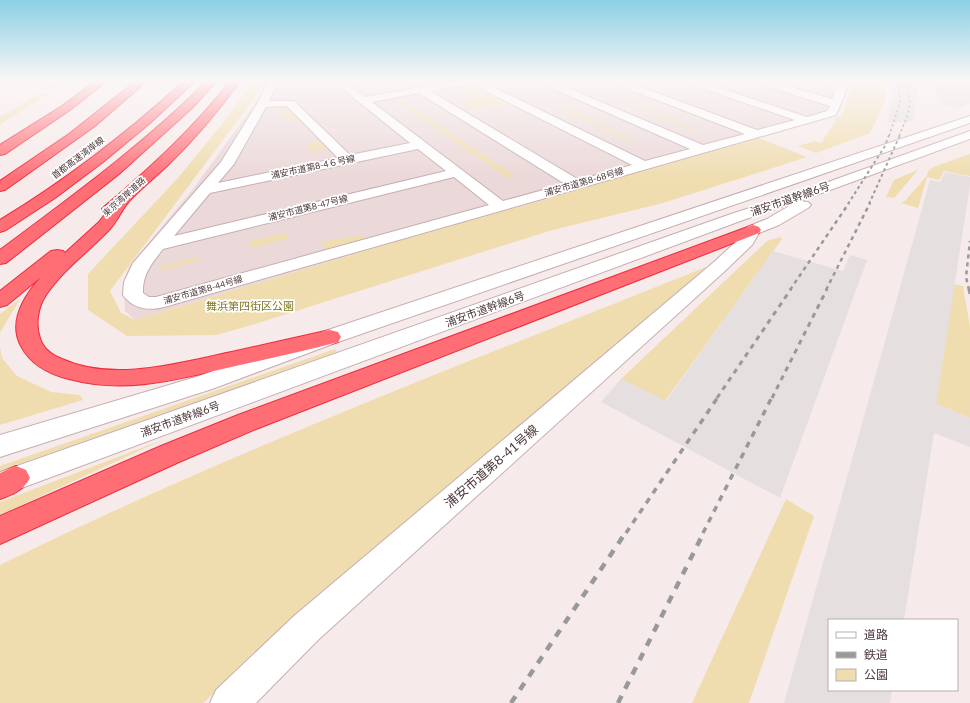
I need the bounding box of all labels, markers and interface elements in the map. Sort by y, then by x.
street label: 首都高速湾岸線 [49,134,107,181]
street label: 浦安市道第8-4６号線 [270,152,357,181]
street label: 浦安市道第8-68号線 [543,165,626,198]
street label: 東京湾岸道路 [100,174,147,219]
street label: 浦安市道幹線6号 [748,179,831,218]
street label: 浦安市道第8-47号線 [267,192,350,223]
street label: 浦安市道第8-44号線 [162,273,245,306]
street label: 浦安市道幹線6号 [443,288,526,329]
park label: 舞浜第四街区公園 [206,299,294,312]
street label: 浦安市道幹線6号 [138,398,221,439]
street label: 浦安市道第8-41号線 [441,421,541,511]
legend [828,619,958,691]
text: 道路 [864,627,888,642]
text: 鉄道 [864,647,888,662]
text: 公園 [864,667,888,682]

